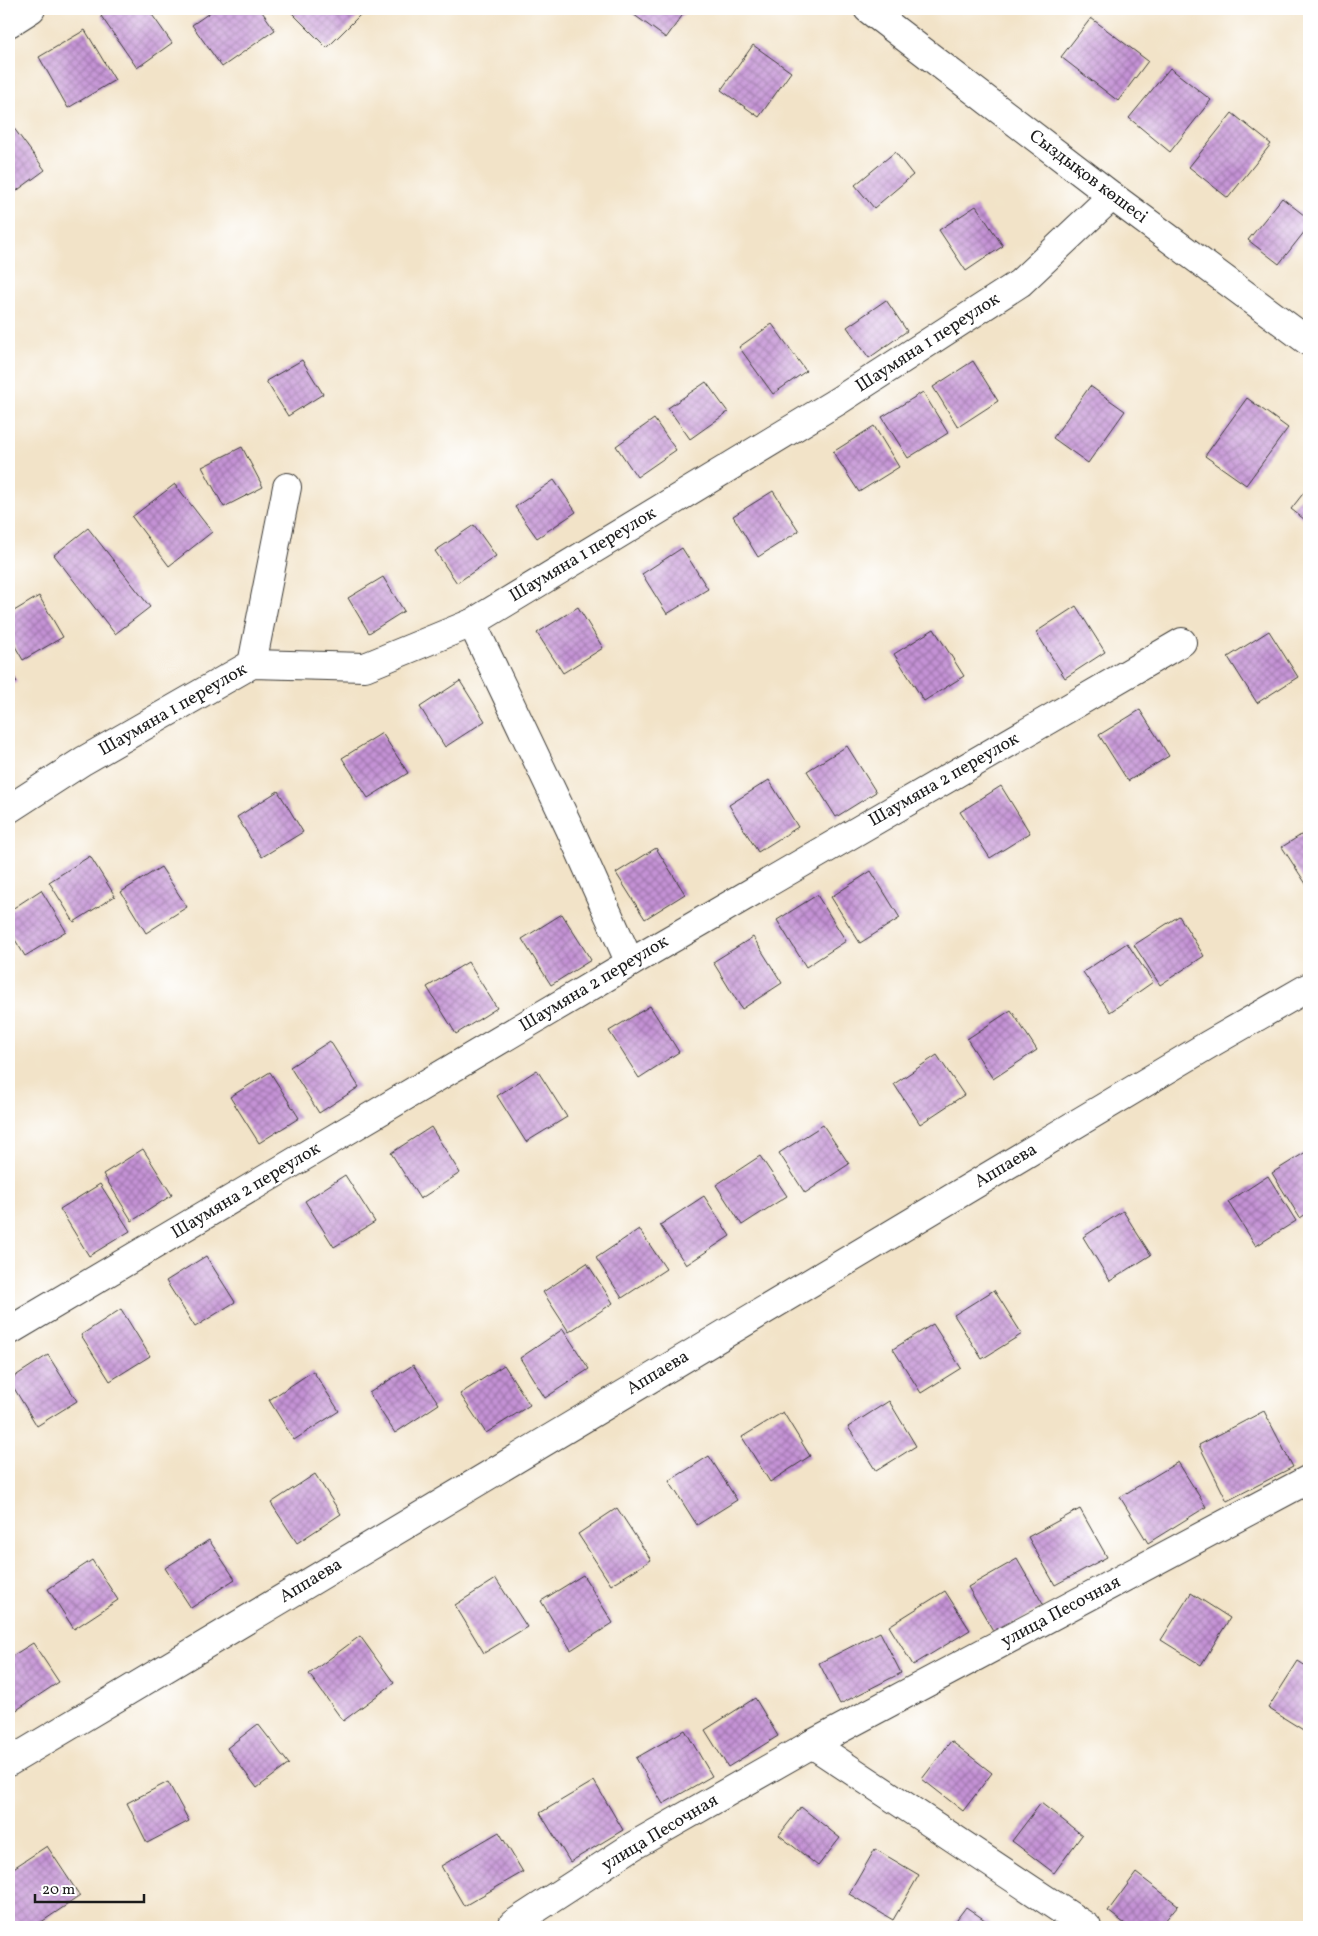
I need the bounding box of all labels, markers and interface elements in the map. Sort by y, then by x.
street label: Сыздықов көшесі [1024,124,1152,230]
street label: Шаумяна 1 переулок [851,287,1005,399]
street label: Шаумяна 1 переулок [505,501,661,609]
street label: Шаумяна 1 переулок [94,657,252,763]
street label: Шаумяна 2 переулок [864,726,1024,833]
street label: Шаумяна 2 переулок [515,929,674,1038]
street label: Шаумяна 2 переулок [167,1136,326,1245]
street label: Аппаева [970,1137,1042,1195]
street label: Аппаева [622,1344,694,1402]
street label: Аппаева [275,1552,347,1610]
street label: улица Песочная [997,1570,1125,1654]
street label: улица Песочная [597,1788,723,1878]
scale bar [35,1871,144,1903]
text: 20 m [42,1880,75,1901]

